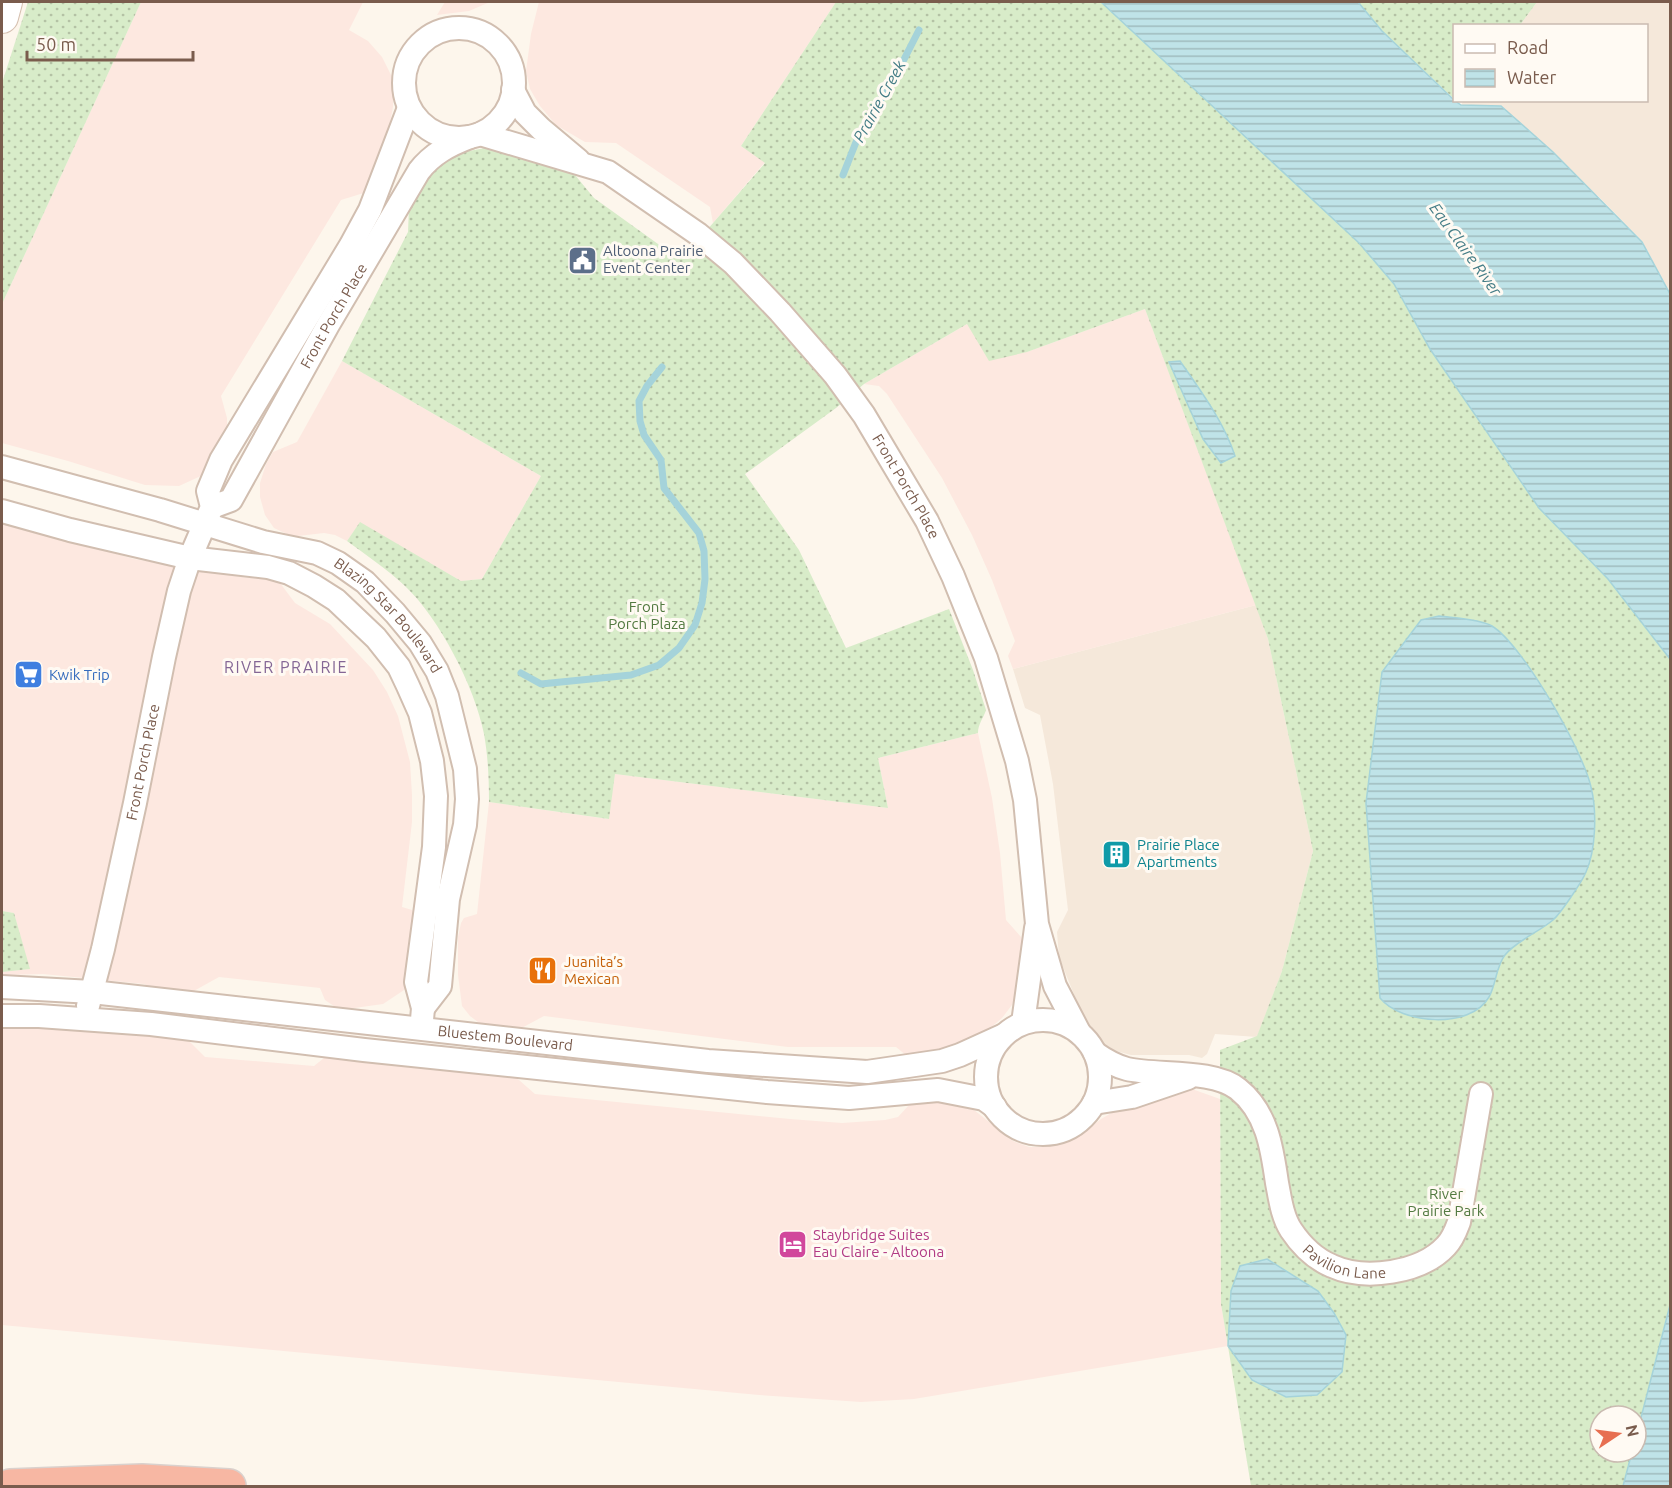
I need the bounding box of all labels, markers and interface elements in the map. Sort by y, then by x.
scale bar [27,24,194,62]
legend [1453,24,1648,102]
text: 50 m [36,34,76,54]
text: Road [1507,37,1549,57]
water label: Prairie Creek [849,56,909,145]
text: Water [1507,67,1557,87]
water label: Eau Claire River [1426,199,1506,299]
place label: Altoona Prairie Event Center [603,242,703,276]
public building icon: Altoona Prairie Event Center [566,244,598,276]
street label: Front Porch Place [297,260,370,371]
street label: Front Porch Place [869,431,943,541]
street label: Blazing Star Boulevard [331,554,445,676]
park label: Front Porch Plaza [608,598,686,632]
district label: RIVER PRAIRIE [224,658,348,676]
supermarket icon: Kwik Trip [12,659,44,691]
place label: Kwik Trip [49,666,110,683]
street label: Front Porch Place [122,702,162,822]
place label: Prairie Place Apartments [1137,836,1220,870]
building icon: Prairie Place Apartments [1100,838,1132,870]
place label: Juanita’s Mexican [564,953,623,987]
restaurant icon: Juanita’s Mexican [527,955,559,987]
street label: Bluestem Boulevard [437,1022,574,1054]
park label: River Prairie Park [1408,1185,1485,1219]
place label: Staybridge Suites Eau Claire - Altoona [813,1226,944,1260]
hotel icon: Staybridge Suites Eau Claire - Altoona [776,1228,808,1260]
street label: Pavilion Lane [1299,1241,1387,1282]
north arrow [1588,1404,1648,1464]
text: N [1623,1423,1643,1438]

